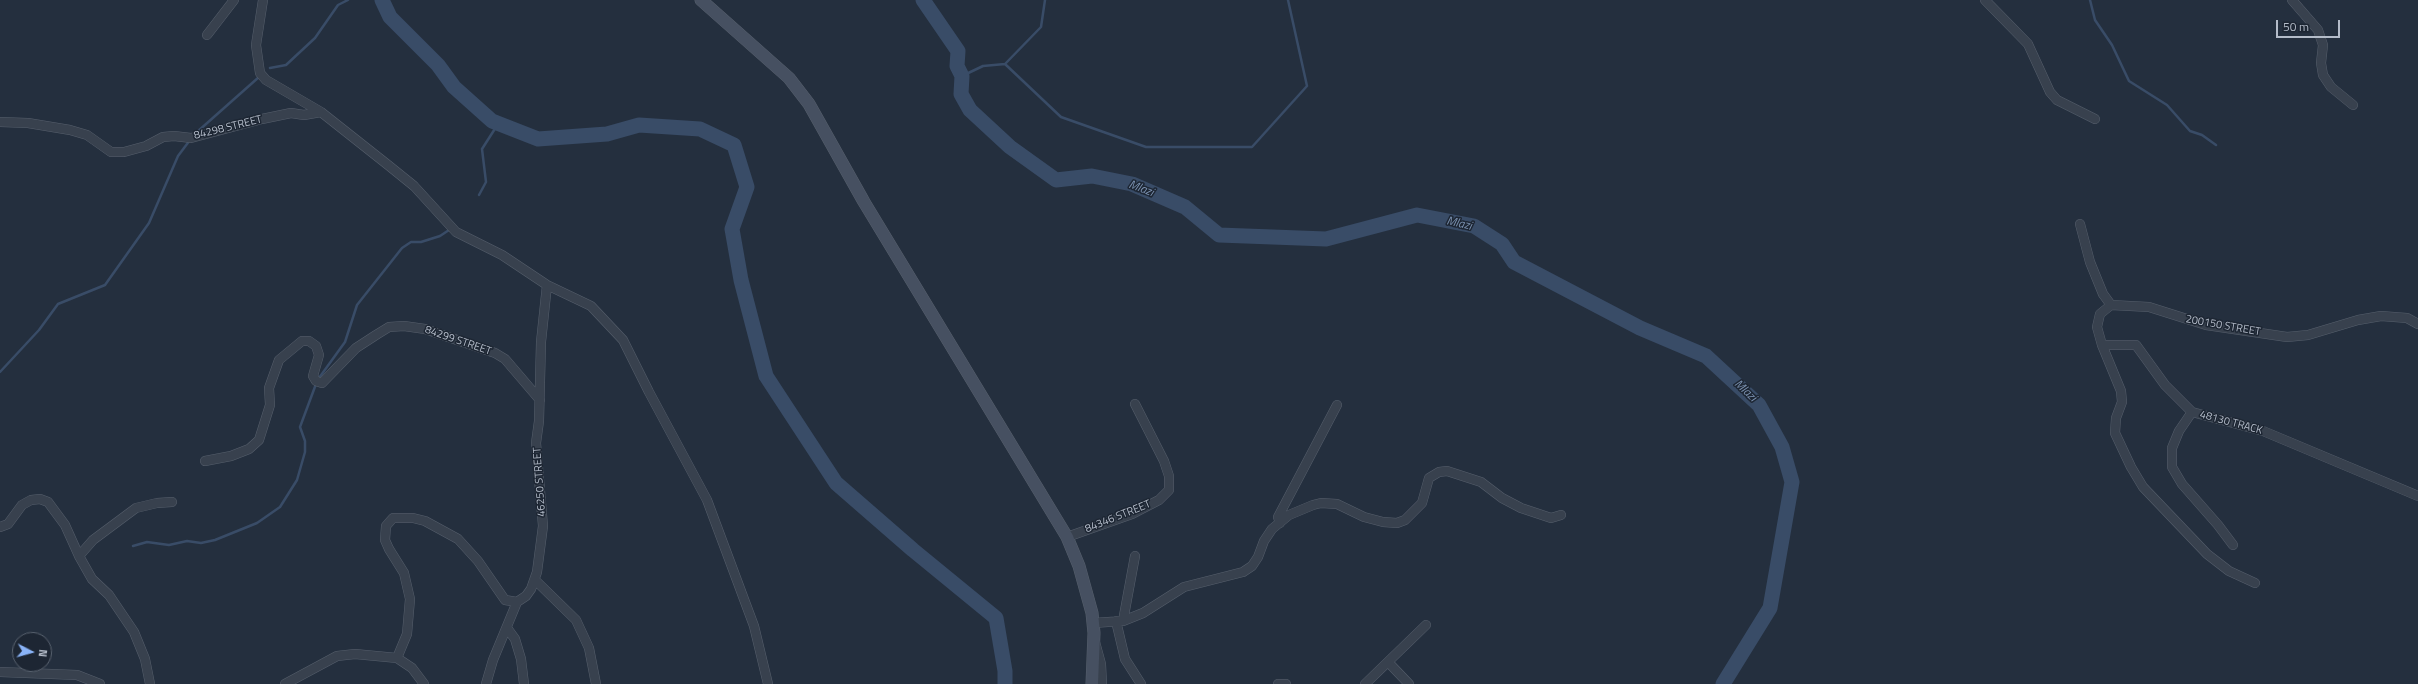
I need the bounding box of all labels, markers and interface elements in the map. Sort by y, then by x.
scale bar [2278,12,2342,38]
text: 50 m [2283,17,2309,36]
street label: 84298 STREET [193,113,263,143]
water label: Mlazi [1127,178,1155,200]
water label: Mlazi [1445,214,1473,234]
street label: 200150 STREET [2185,313,2261,339]
street label: 84299 STREET [423,323,493,359]
water label: Mlazi [1731,377,1759,405]
street label: 48130 TRACK [2198,408,2264,438]
street label: 46250 STREET [531,447,549,517]
street label: 84346 STREET [1083,498,1153,536]
north arrow [12,632,52,672]
text: N [35,649,51,658]

